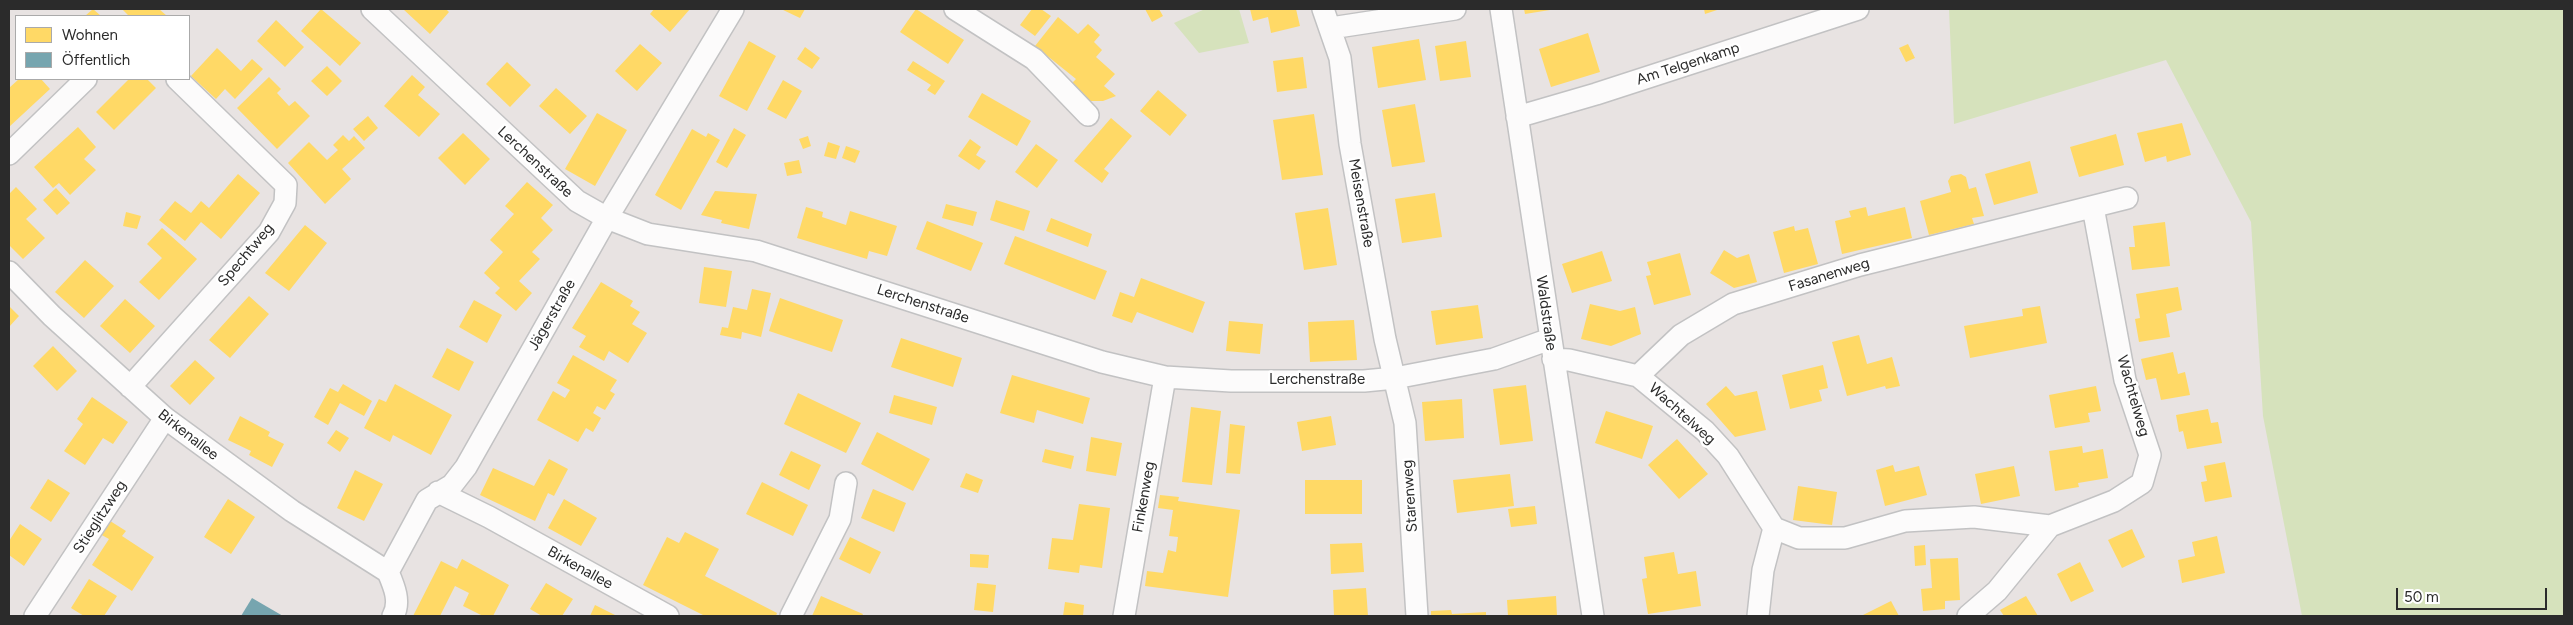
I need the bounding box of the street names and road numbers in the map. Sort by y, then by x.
street label: Am Telgenkamp [1634,39,1742,89]
street label: Lerchenstraße [494,123,576,201]
street label: Meisenstraße [1344,157,1378,249]
street label: Spechtweg [214,220,278,290]
street label: Fasanenweg [1786,254,1872,296]
street label: Waldstraße [1532,274,1560,352]
street label: Jägerstraße [524,276,580,354]
street label: Lerchenstraße [875,281,971,327]
street label: Wachtelweg [2113,353,2153,439]
street label: Lerchenstraße [1269,371,1365,389]
street label: Wachtelweg [1645,379,1719,449]
street label: Birkenallee [154,406,222,464]
street label: Starenweg [1398,459,1422,533]
street label: Finkenweg [1129,460,1159,534]
street label: Stieglitzweg [70,477,130,557]
street label: Birkenallee [544,543,616,593]

